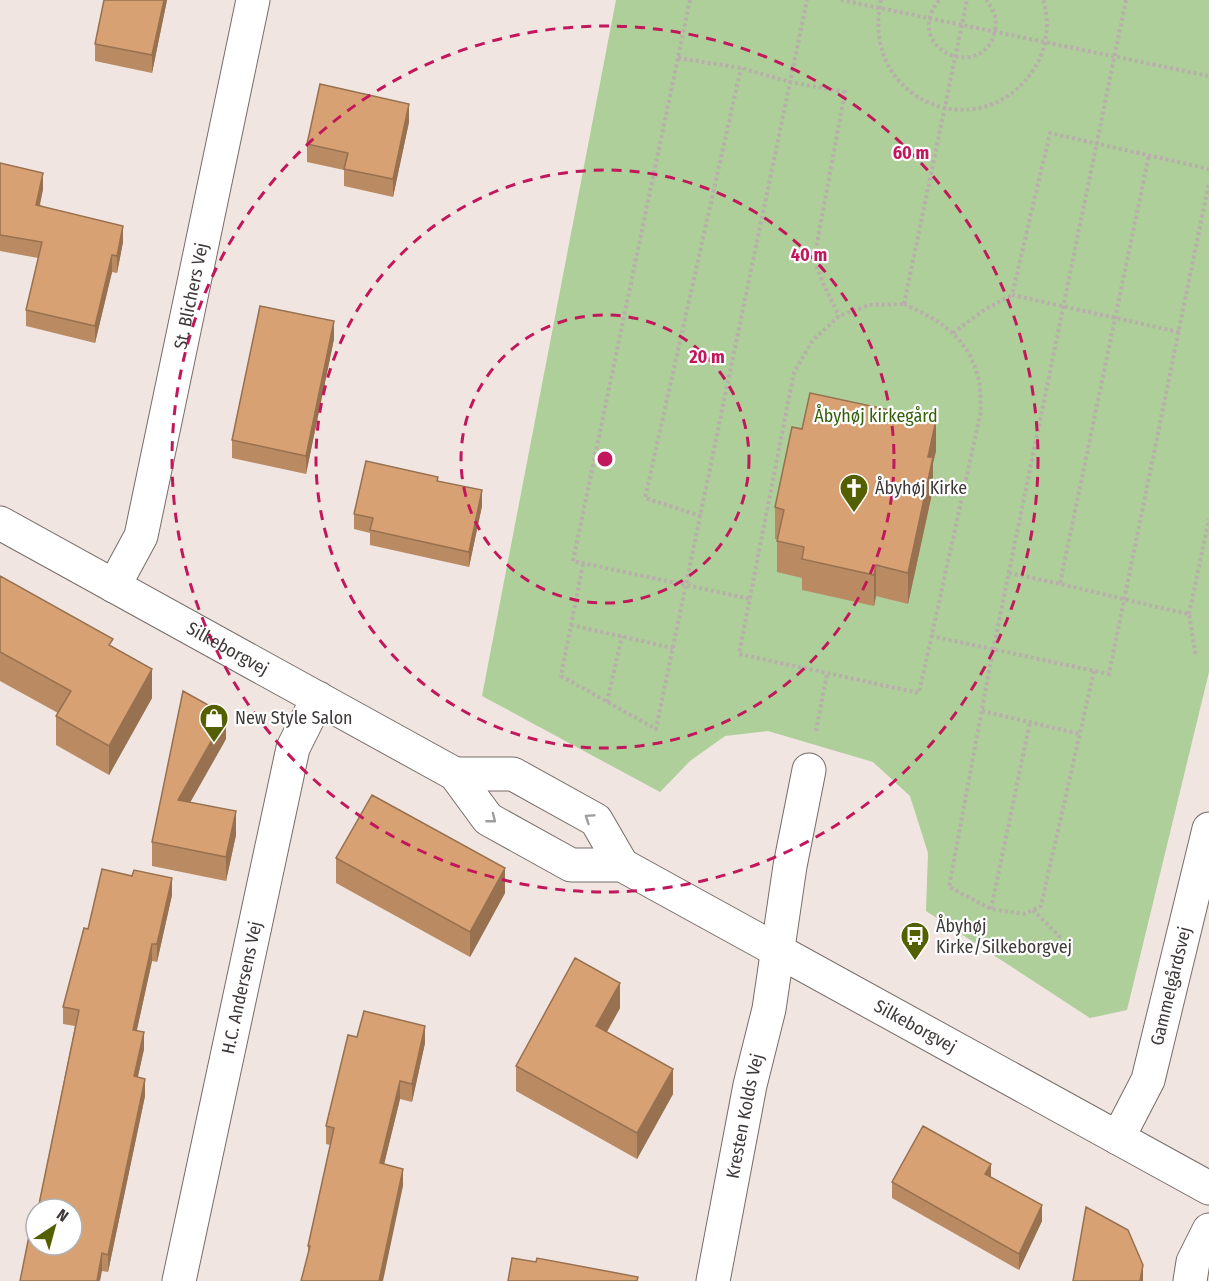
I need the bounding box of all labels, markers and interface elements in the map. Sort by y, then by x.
text: 60 m [893,142,929,164]
street label: St. Blichers Vej [169,241,213,351]
text: 40 m [791,244,827,266]
text: 20 m [688,346,725,368]
park label: Åbyhøj kirkegård [814,404,938,427]
centre of rings [595,449,615,469]
church icon: Åbyhøj Kirke [838,472,870,514]
place label: Åbyhøj Kirke [875,476,967,499]
street label: Silkeborgvej [183,617,273,680]
shop icon: New Style Salon [198,702,230,744]
place label: New Style Salon [235,707,353,729]
one-way arrow [485,811,496,822]
one-way arrow [585,814,596,825]
place label: Åbyhøj Kirke/Silkeborgvej [936,914,1072,958]
street label: H.C. Andersens Vej [217,919,267,1056]
bus stop icon: Åbyhøj Kirke/Silkeborgvej [899,920,931,962]
street label: Gammelgårdsvej [1146,924,1196,1048]
street label: Silkeborgvej [870,995,960,1058]
street label: Kresten Kolds Vej [722,1051,768,1181]
north arrow [24,1197,84,1257]
text: N [53,1205,72,1226]

